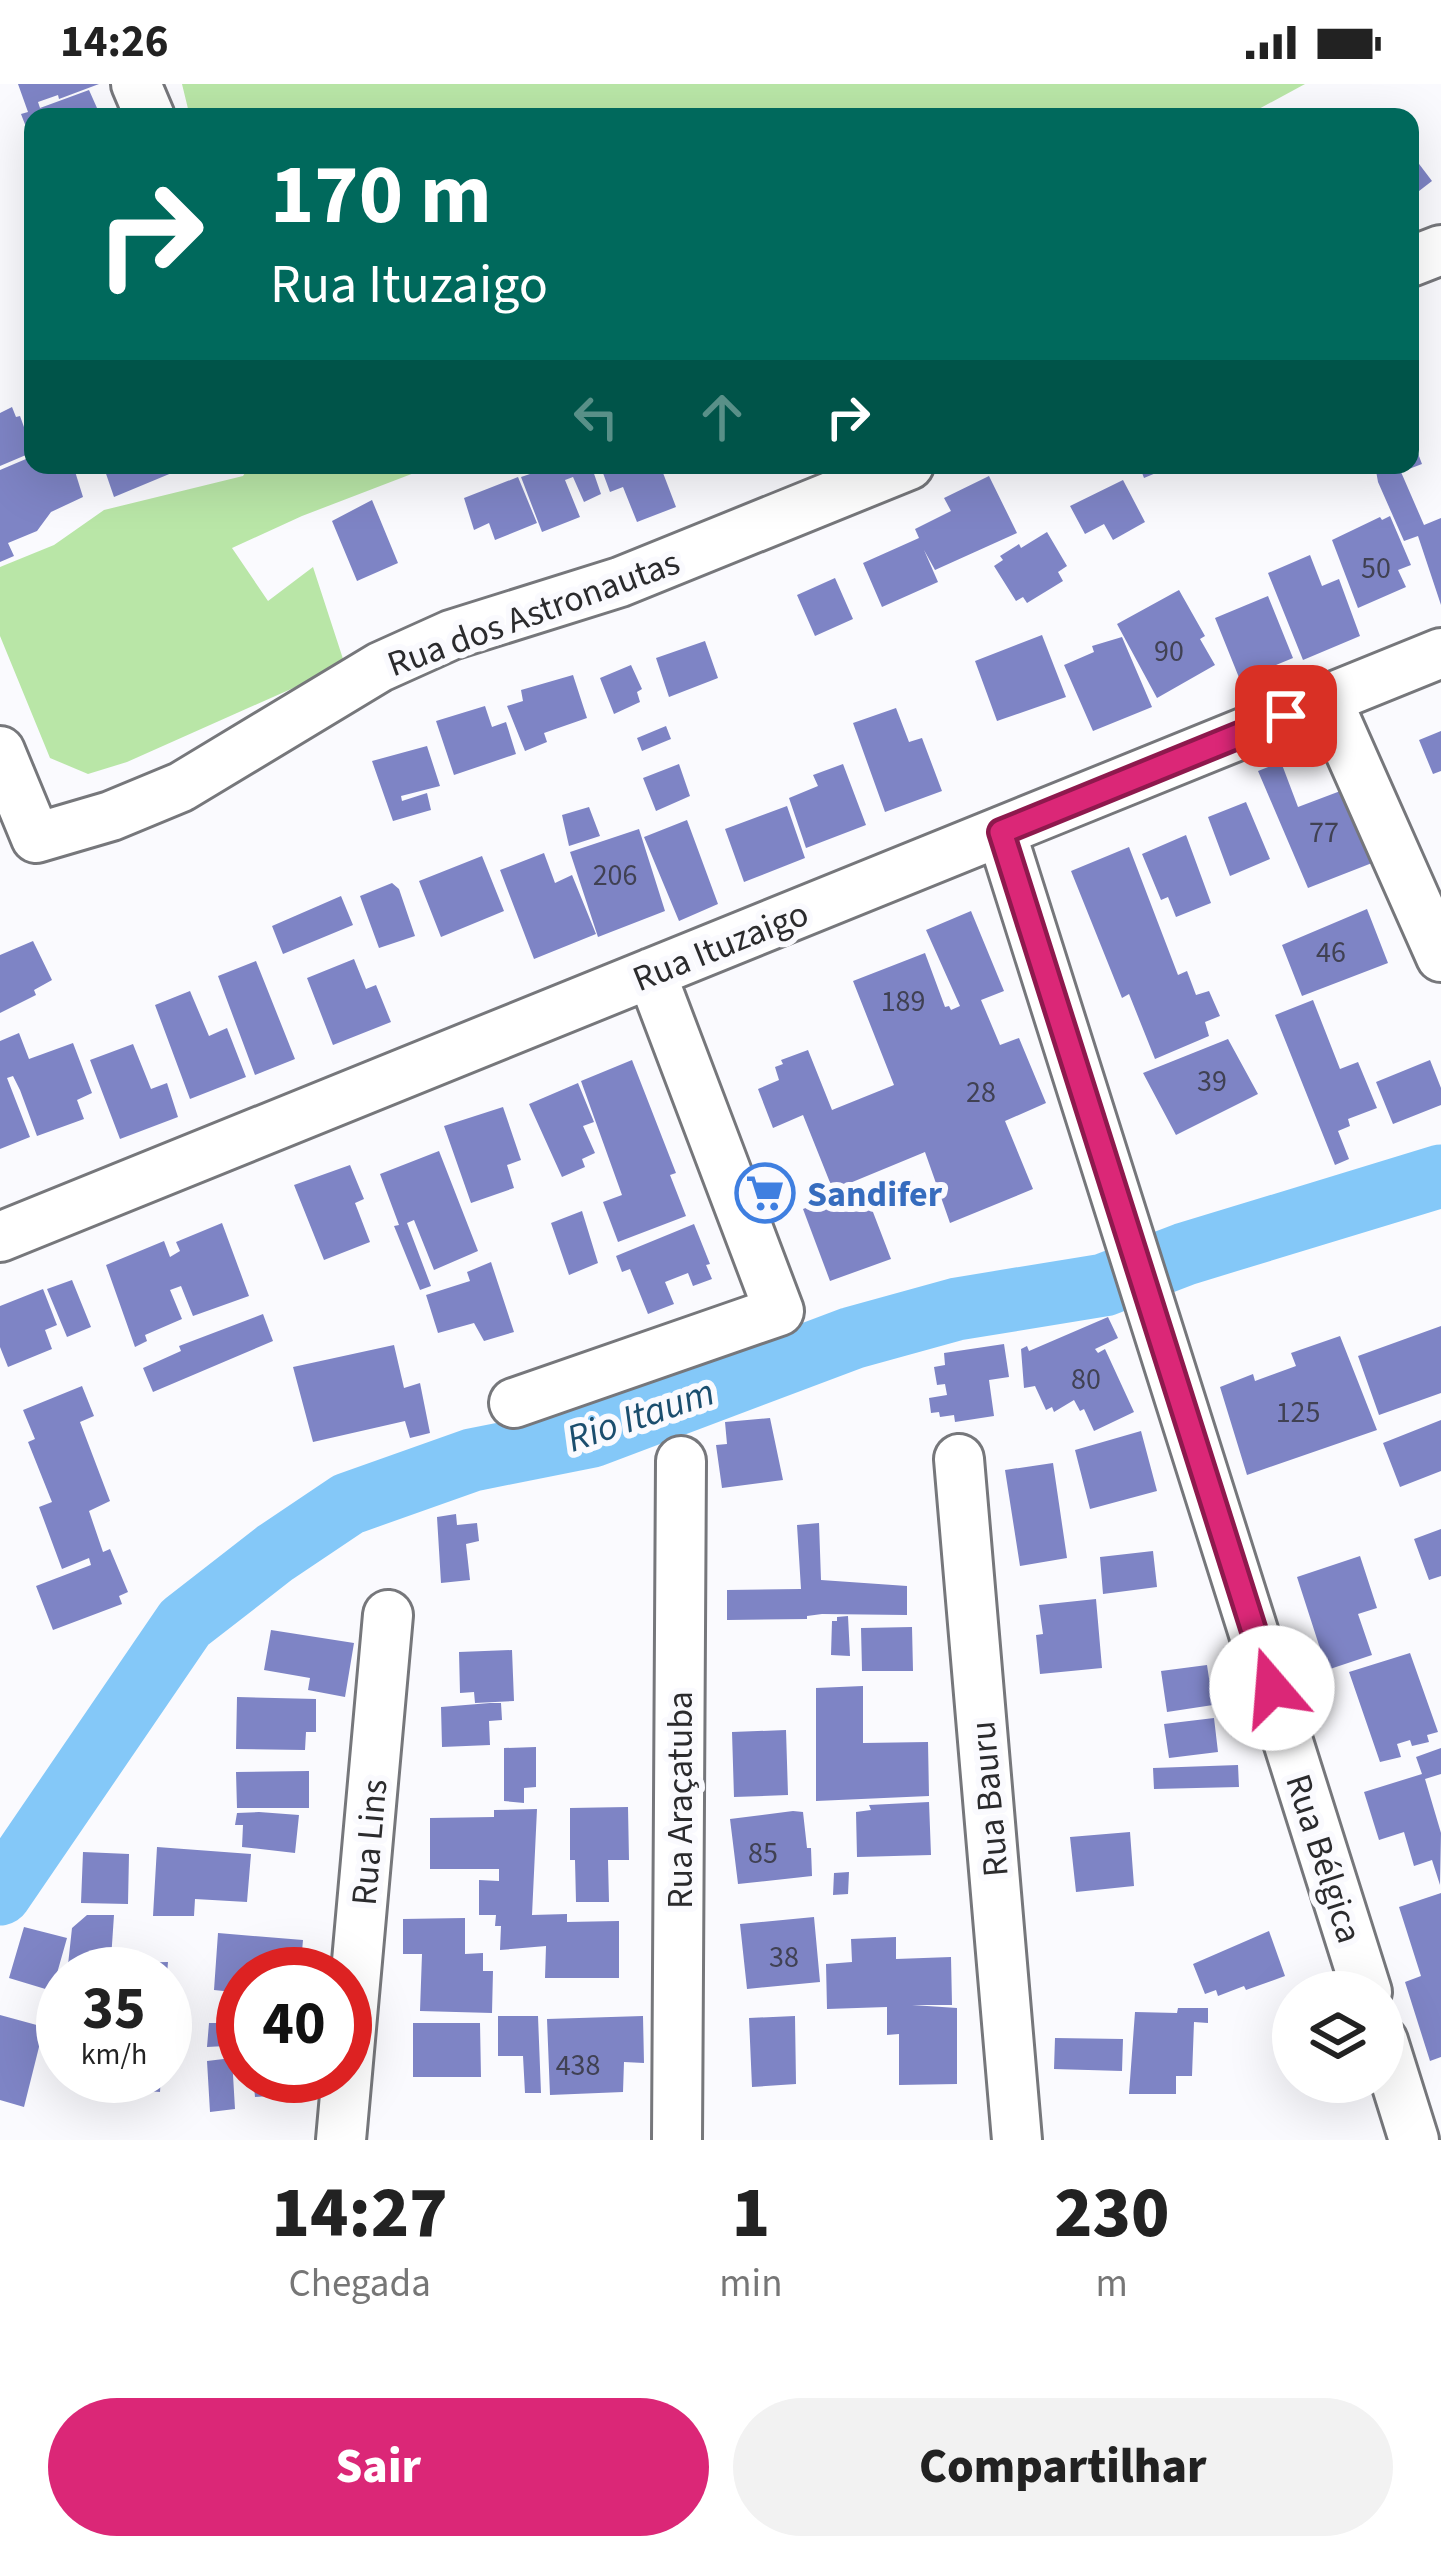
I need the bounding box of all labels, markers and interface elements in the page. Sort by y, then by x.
text: 14:26 [60,10,169,74]
text: 170 m [270,136,492,256]
icon: right [72,156,228,312]
text: Rua Ituzaigo [270,247,548,324]
icon: left [563,384,629,450]
icon: ahead [689,384,755,450]
icon: right [815,384,881,450]
street label: Rua dos Astronautas [380,537,687,690]
house number: 50 [1361,547,1391,590]
house number: 90 [1154,630,1184,673]
pin [1235,665,1337,767]
icon: arrive [1253,683,1319,749]
house number: 77 [1309,811,1339,854]
house number: 206 [593,854,637,897]
street label: Rua Ituzaigo [625,888,816,1005]
house number: 46 [1316,931,1346,974]
house number: 189 [881,980,925,1023]
house number: 39 [1197,1060,1227,1103]
house number: 28 [966,1071,996,1114]
supermarket icon: Sandifer [734,1162,796,1224]
place label: Sandifer [807,1169,943,1220]
house number: 80 [1071,1358,1101,1401]
water label: Rio Itaum [559,1365,722,1467]
house number: 125 [1276,1391,1320,1434]
position arrow [1209,1625,1335,1751]
street label: Rua Araçatuba [655,1691,706,1909]
street label: Rua Bauru [957,1719,1022,1879]
street label: Rua Bélgica [1272,1767,1375,1949]
street label: Rua Lins [339,1777,400,1907]
house number: 85 [748,1832,778,1875]
house number: 38 [769,1936,799,1979]
speed limit sign: 40 [216,1947,372,2103]
text: 35 [82,1967,146,2052]
map controls [1272,1971,1404,2103]
button: layers [1272,1971,1404,2103]
text: km/h [81,2033,147,2076]
house number: 438 [556,2044,600,2087]
text: 14:27 [272,2162,448,2265]
text: 1 [732,2162,770,2265]
text: 230 [1054,2162,1169,2265]
text: Chegada [288,2256,431,2312]
text: min [719,2256,783,2312]
text: m [1096,2256,1128,2312]
button: Sair [48,2398,709,2536]
button: Compartilhar [733,2398,1393,2536]

